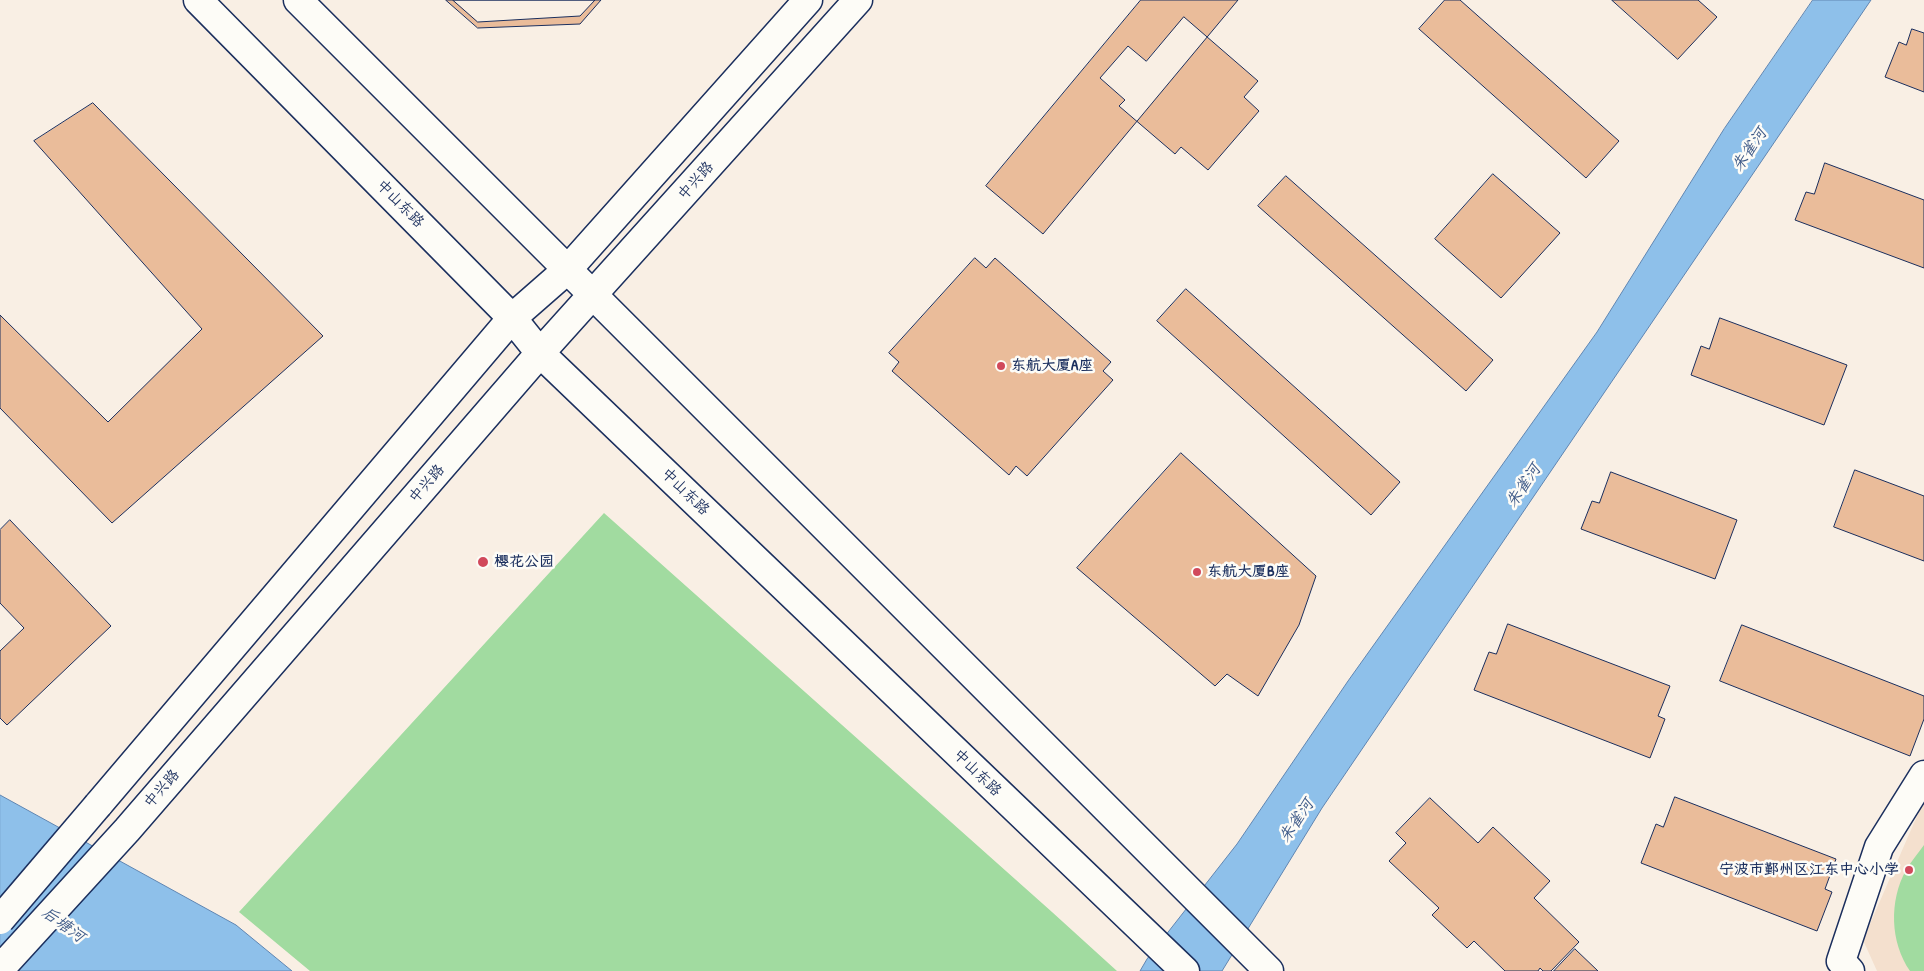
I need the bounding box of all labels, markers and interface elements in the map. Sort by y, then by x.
water label: 朱雀河 [1729,125,1771,175]
street label: 中兴路 [674,158,718,204]
street label: 中山东路 [372,176,428,232]
place label: 东航大厦A座 [1011,357,1093,375]
marker: 东航大厦A座 [995,360,1007,372]
street label: 中兴路 [405,461,449,507]
water label: 朱雀河 [1503,461,1545,511]
street label: 中山东路 [657,465,713,519]
place label: 樱花公园 [494,553,554,571]
marker: 樱花公园 [476,555,490,569]
place label: 东航大厦B座 [1207,563,1290,581]
marker: 东航大厦B座 [1191,566,1203,578]
street label: 中山东路 [949,746,1005,800]
street label: 中兴路 [140,766,184,812]
water label: 朱雀河 [1276,796,1318,846]
place label: 宁波市鄞州区江东中心小学 [1719,861,1899,879]
marker: 宁波市鄞州区江东中心小学 [1903,864,1915,876]
water label: 后塘河 [38,903,88,947]

